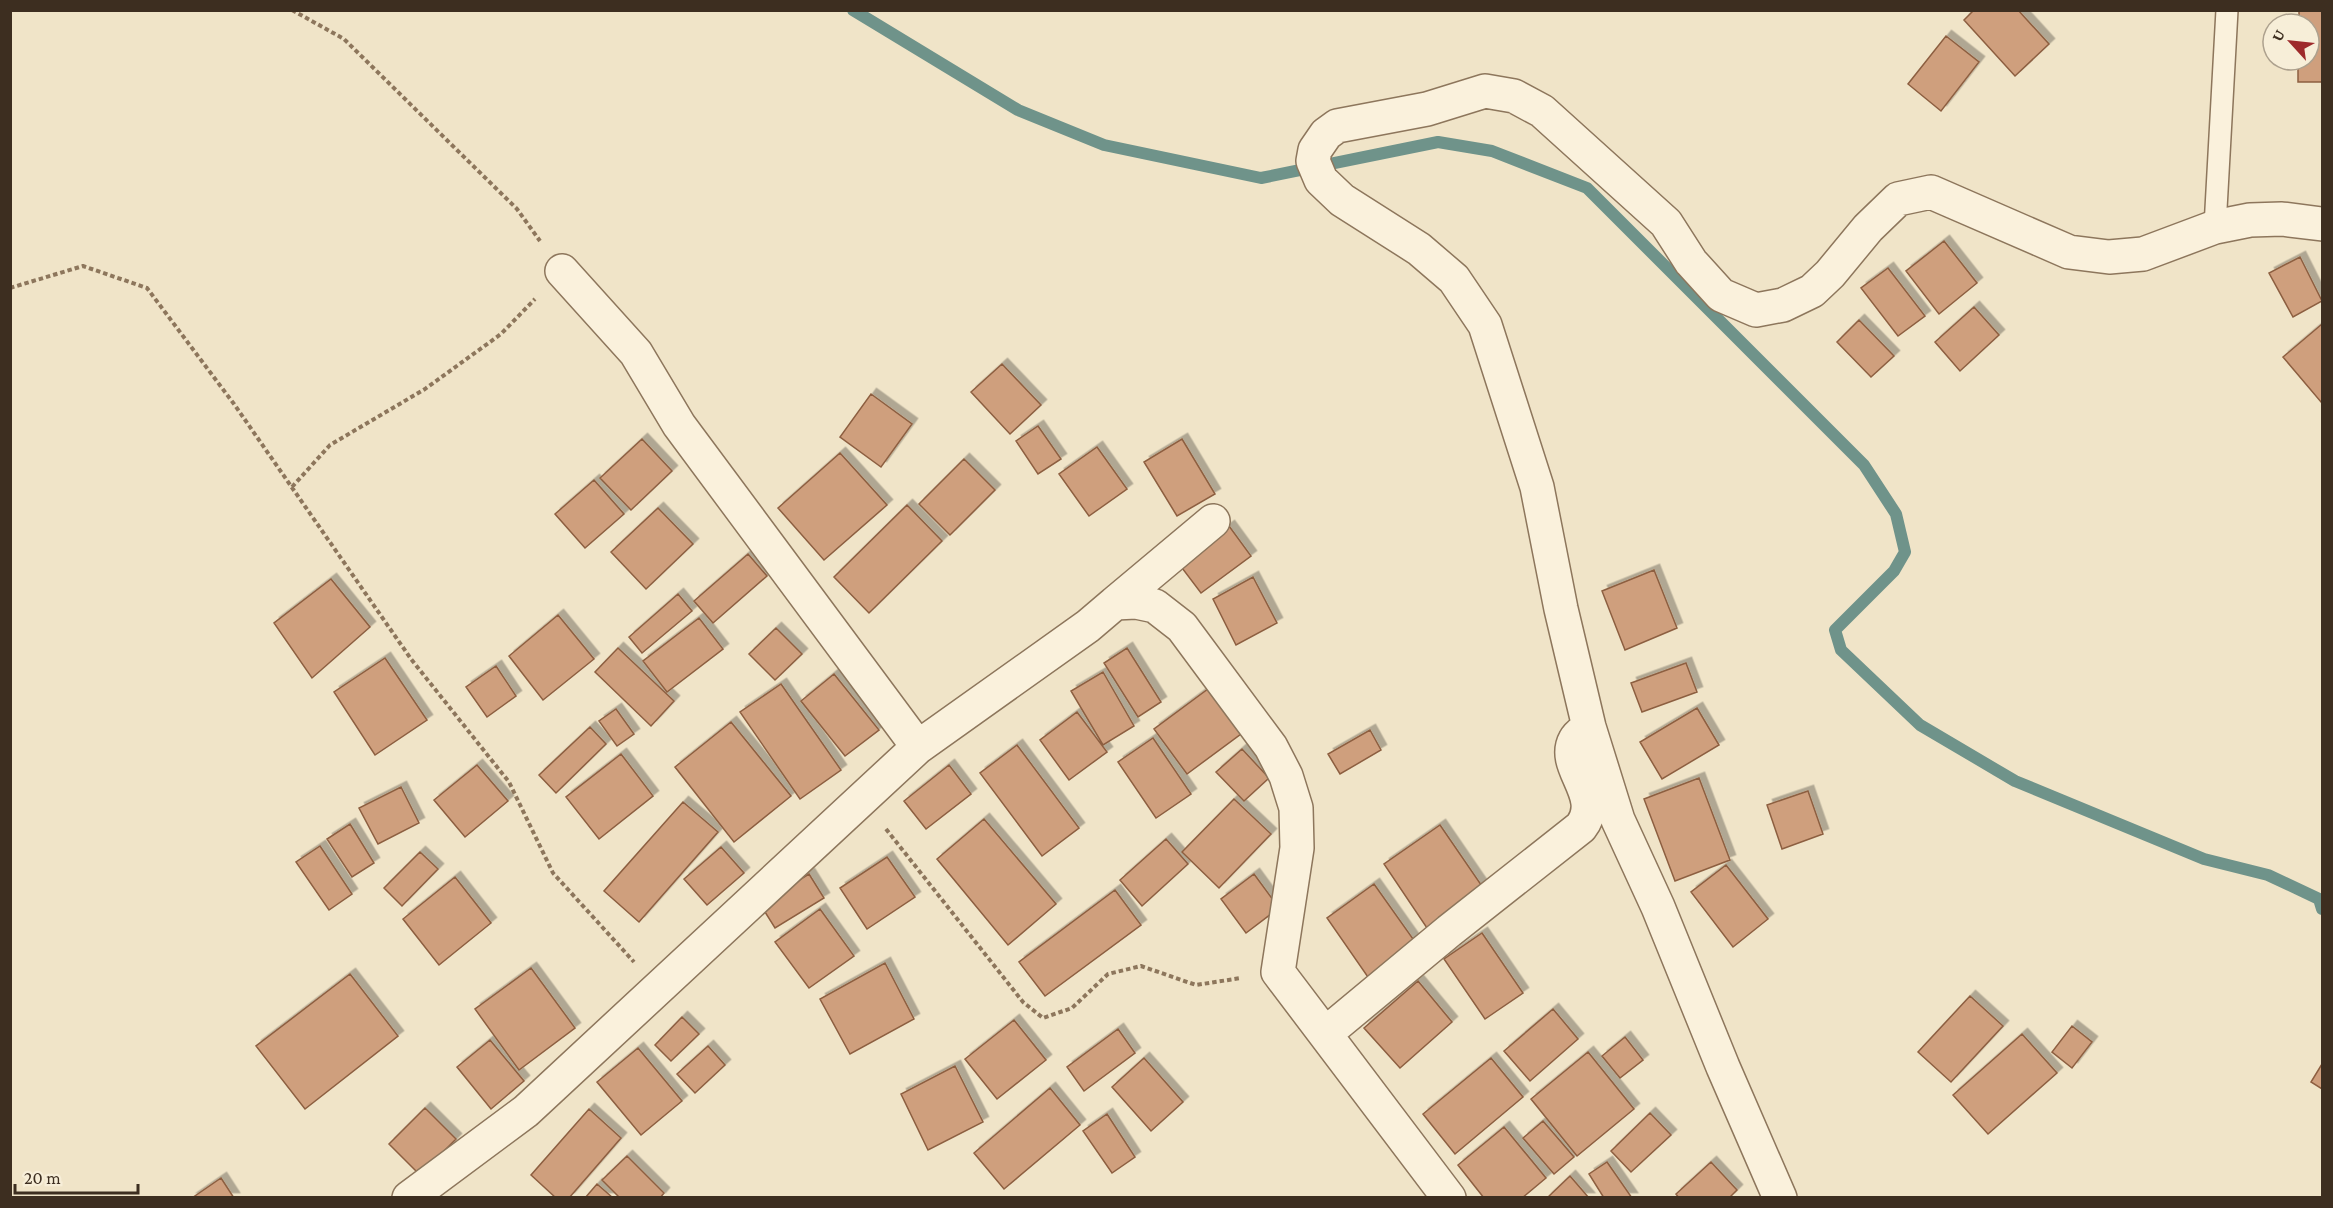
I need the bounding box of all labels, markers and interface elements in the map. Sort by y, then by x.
north arrow [2261,12,2321,72]
text: U [2268,27,2288,44]
scale bar [15,1157,138,1195]
text: 20 m [24,1168,61,1188]

